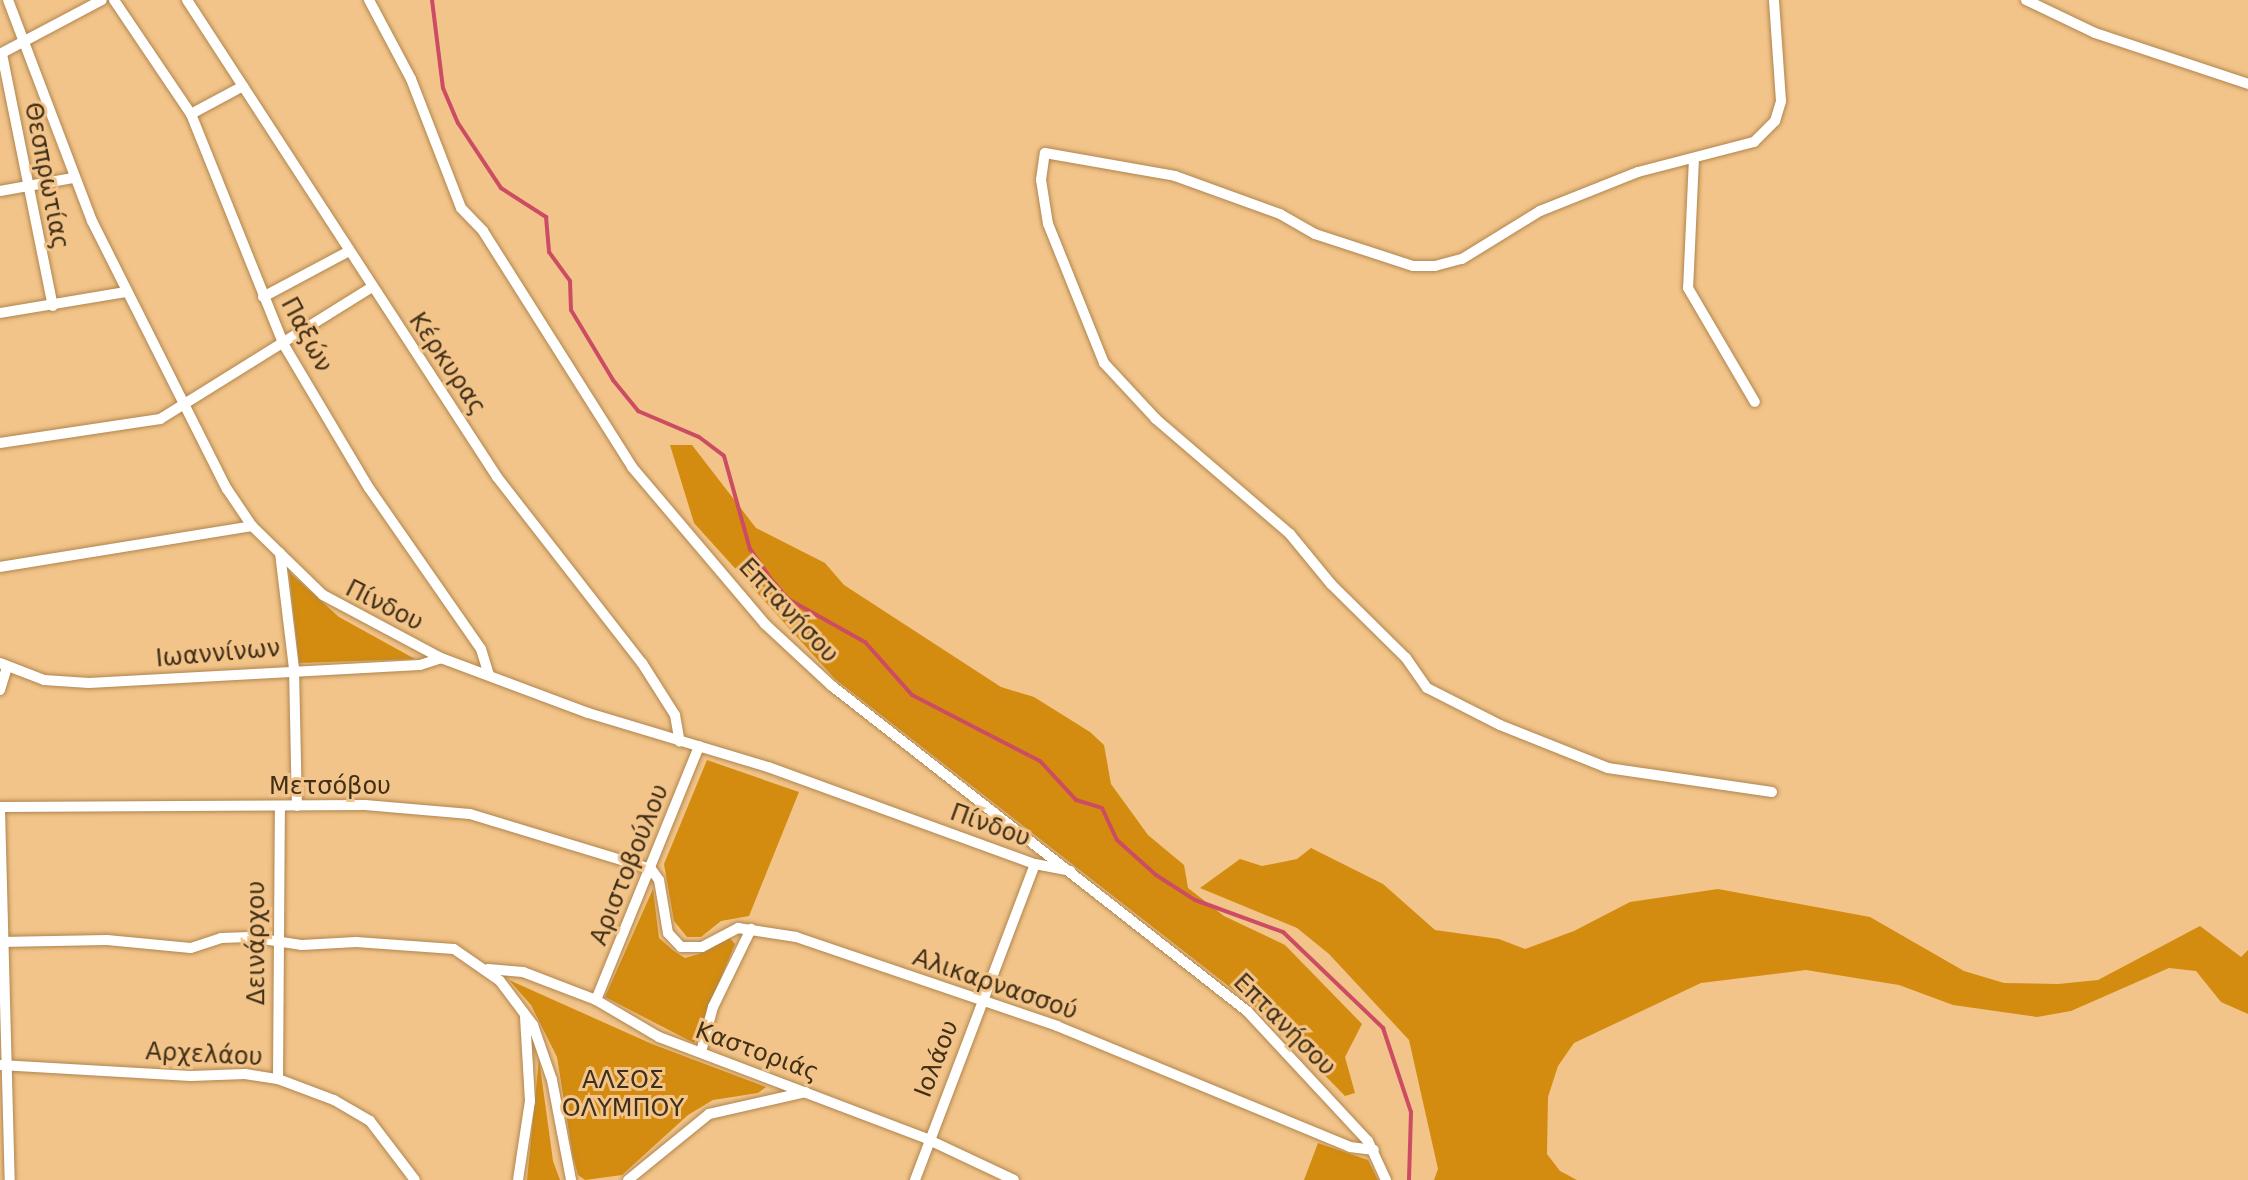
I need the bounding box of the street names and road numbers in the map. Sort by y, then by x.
street label: Θεσπρωτίας [18,100,74,252]
street label: Παξών [274,293,338,377]
street label: Κέρκυρας [402,307,492,421]
street label: Επτανήσου [732,553,844,669]
street label: Πίνδου [341,574,427,638]
street label: Ιωαννίνων [155,634,281,674]
street label: Μετσόβου [269,773,391,801]
street label: Αριστοβούλου [585,780,675,950]
street label: Πίνδου [946,798,1034,854]
street label: Δεινάρχου [243,881,271,1005]
street label: Αλικαρνασσού [909,943,1081,1027]
street label: Επτανήσου [1227,968,1341,1082]
street label: Καστοριάς [691,1016,823,1088]
street label: Ιολάου [909,1016,965,1102]
street label: Αρχελάου [145,1038,263,1072]

